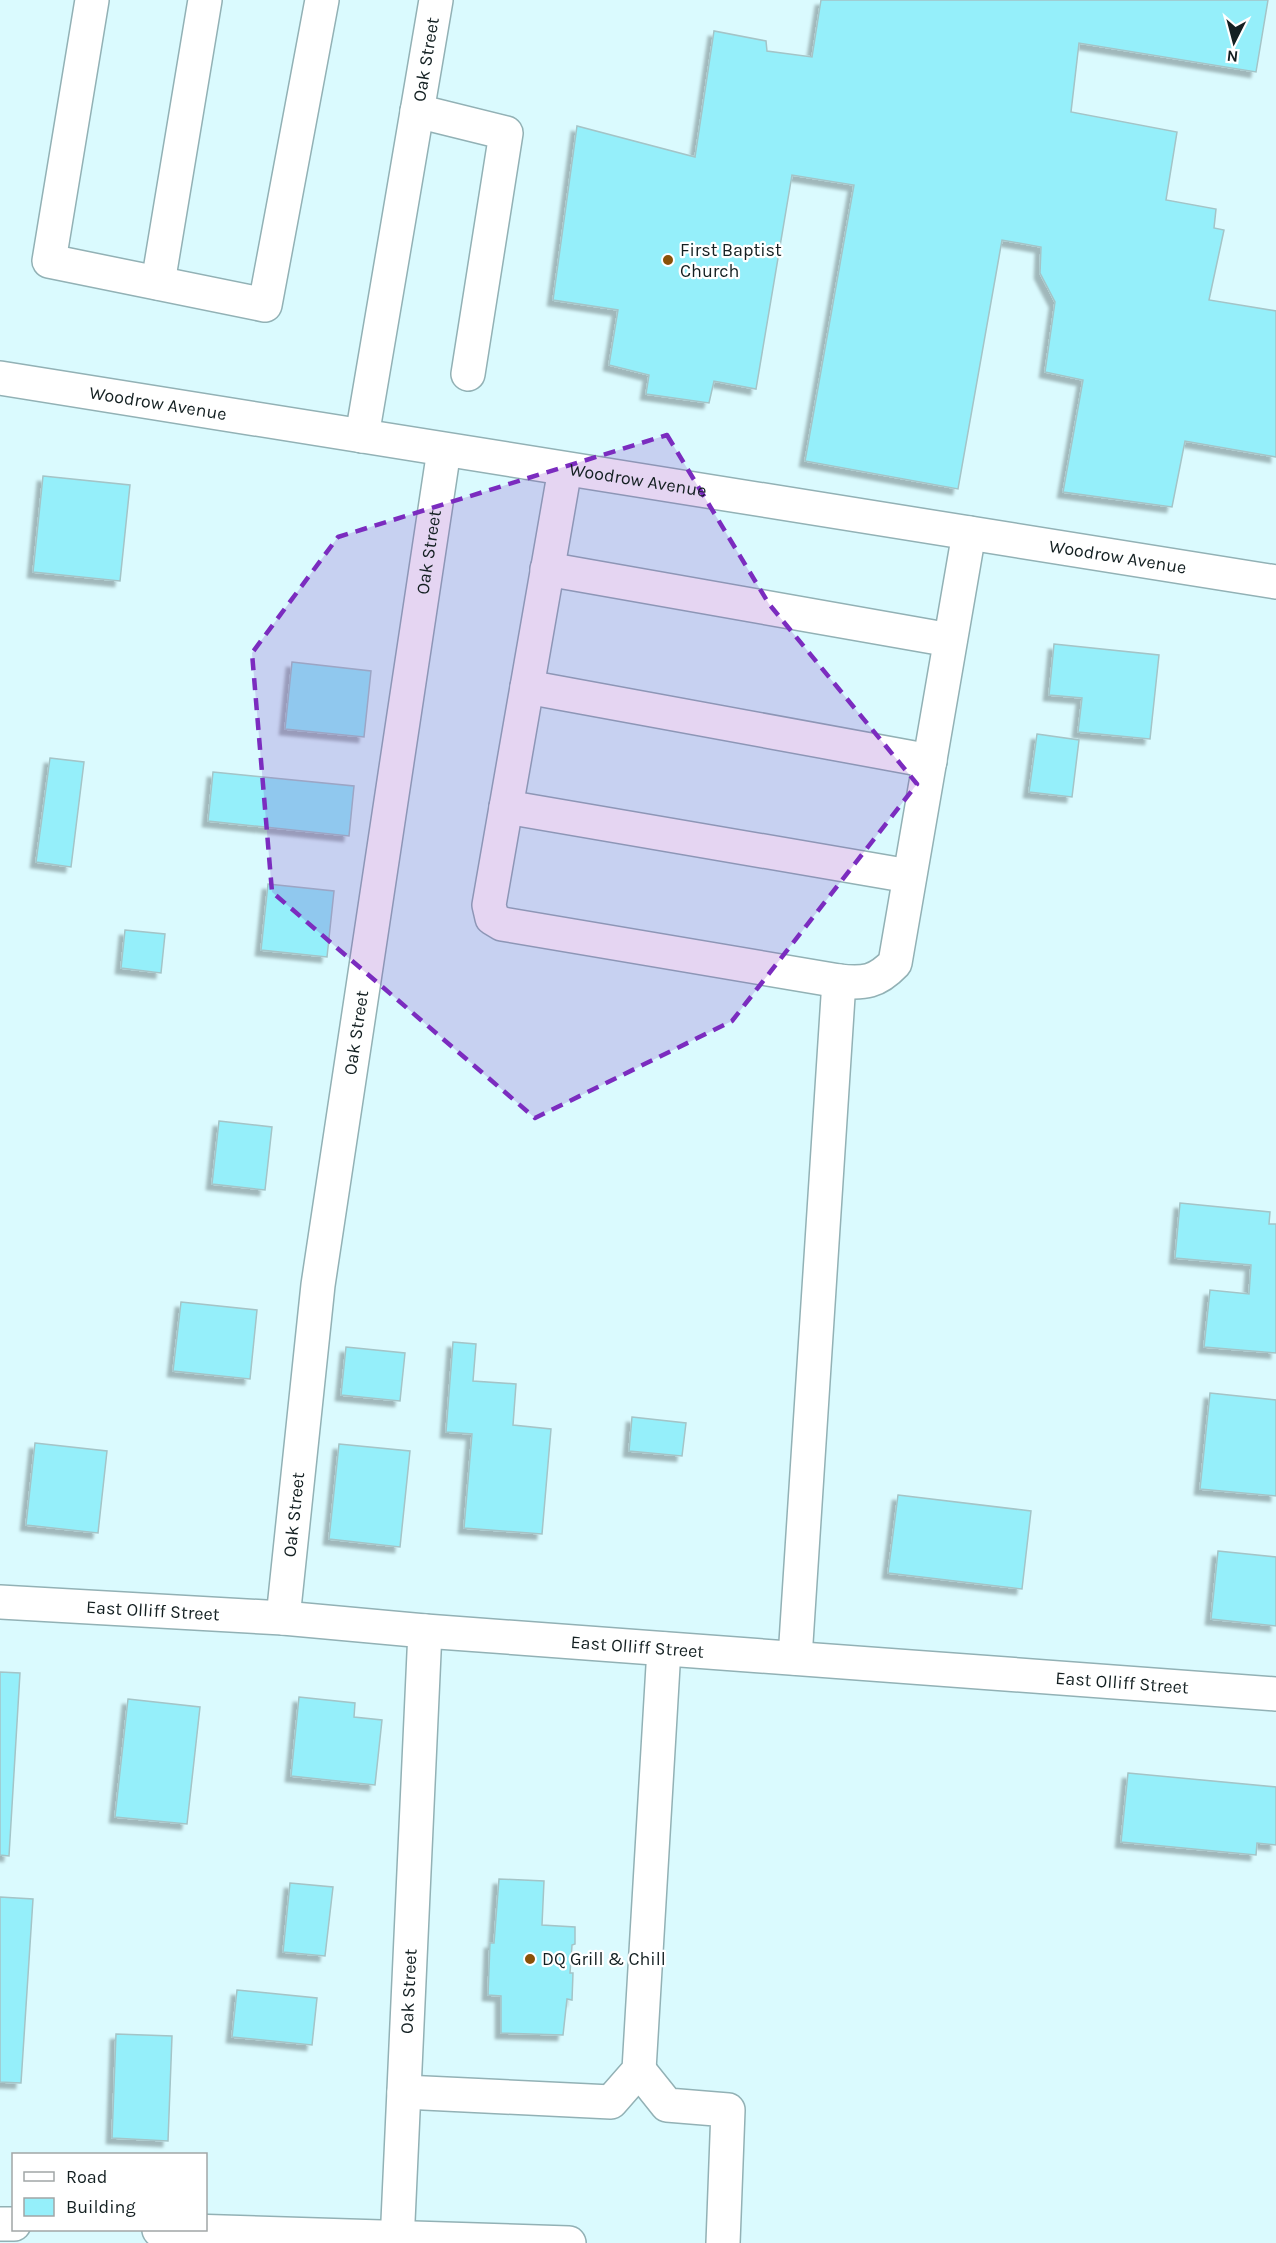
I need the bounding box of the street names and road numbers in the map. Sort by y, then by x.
street label: Oak Street [408,15,444,103]
street label: Woodrow Avenue [88,381,228,425]
street label: Woodrow Avenue [568,458,708,502]
street label: Oak Street [411,508,446,596]
street label: Woodrow Avenue [1048,535,1188,579]
street label: Oak Street [339,989,373,1077]
street label: Oak Street [278,1471,309,1558]
street label: East Olliff Street [85,1596,220,1625]
street label: East Olliff Street [570,1631,705,1663]
street label: East Olliff Street [1055,1667,1190,1699]
street label: Oak Street [396,1948,421,2034]

